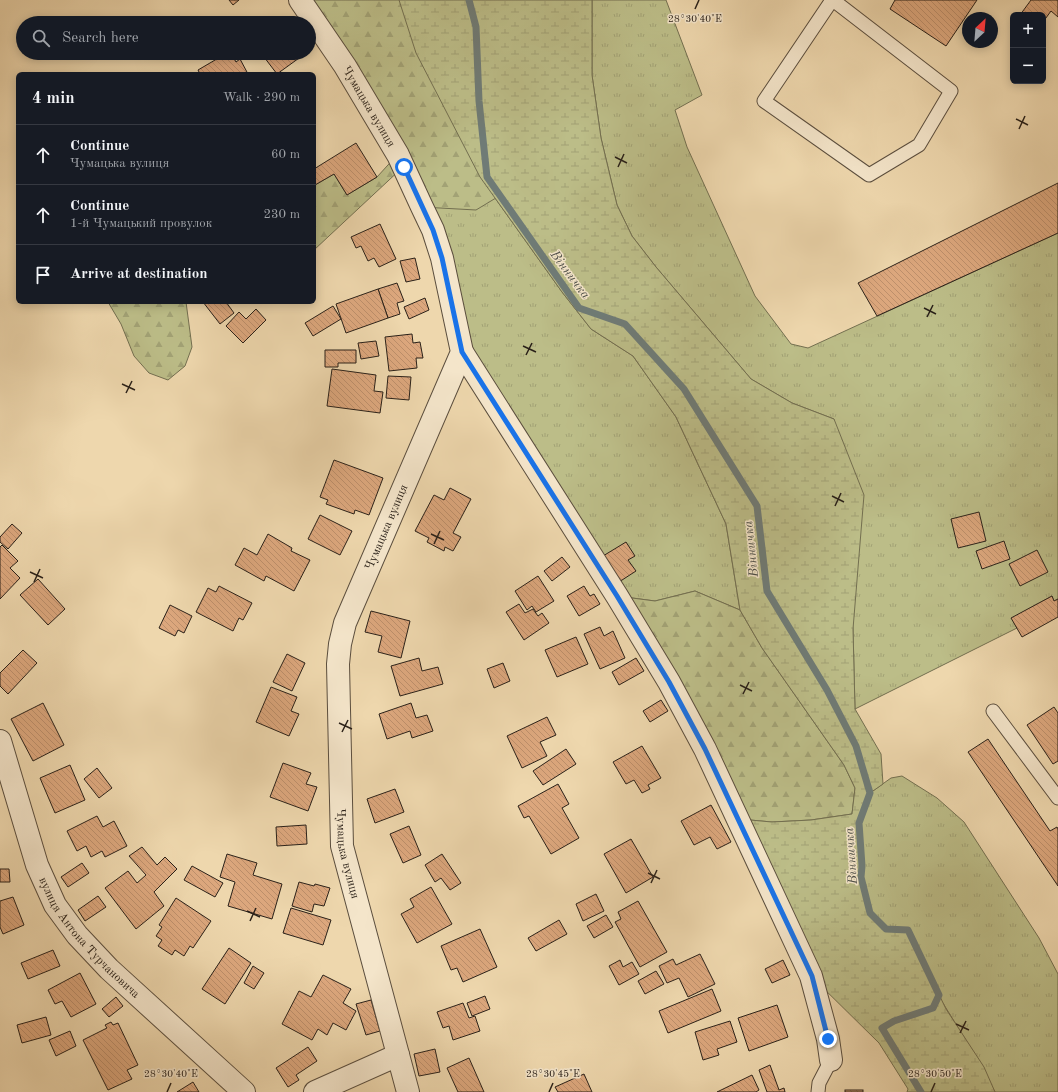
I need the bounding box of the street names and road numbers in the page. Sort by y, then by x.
street label: Чумацька вулиця [340,65,397,149]
street label: Чумацька вулиця [364,483,410,572]
street label: Чумацька вулиця [334,808,361,900]
street label: вулиця Антона Турчановича [36,876,142,1001]

